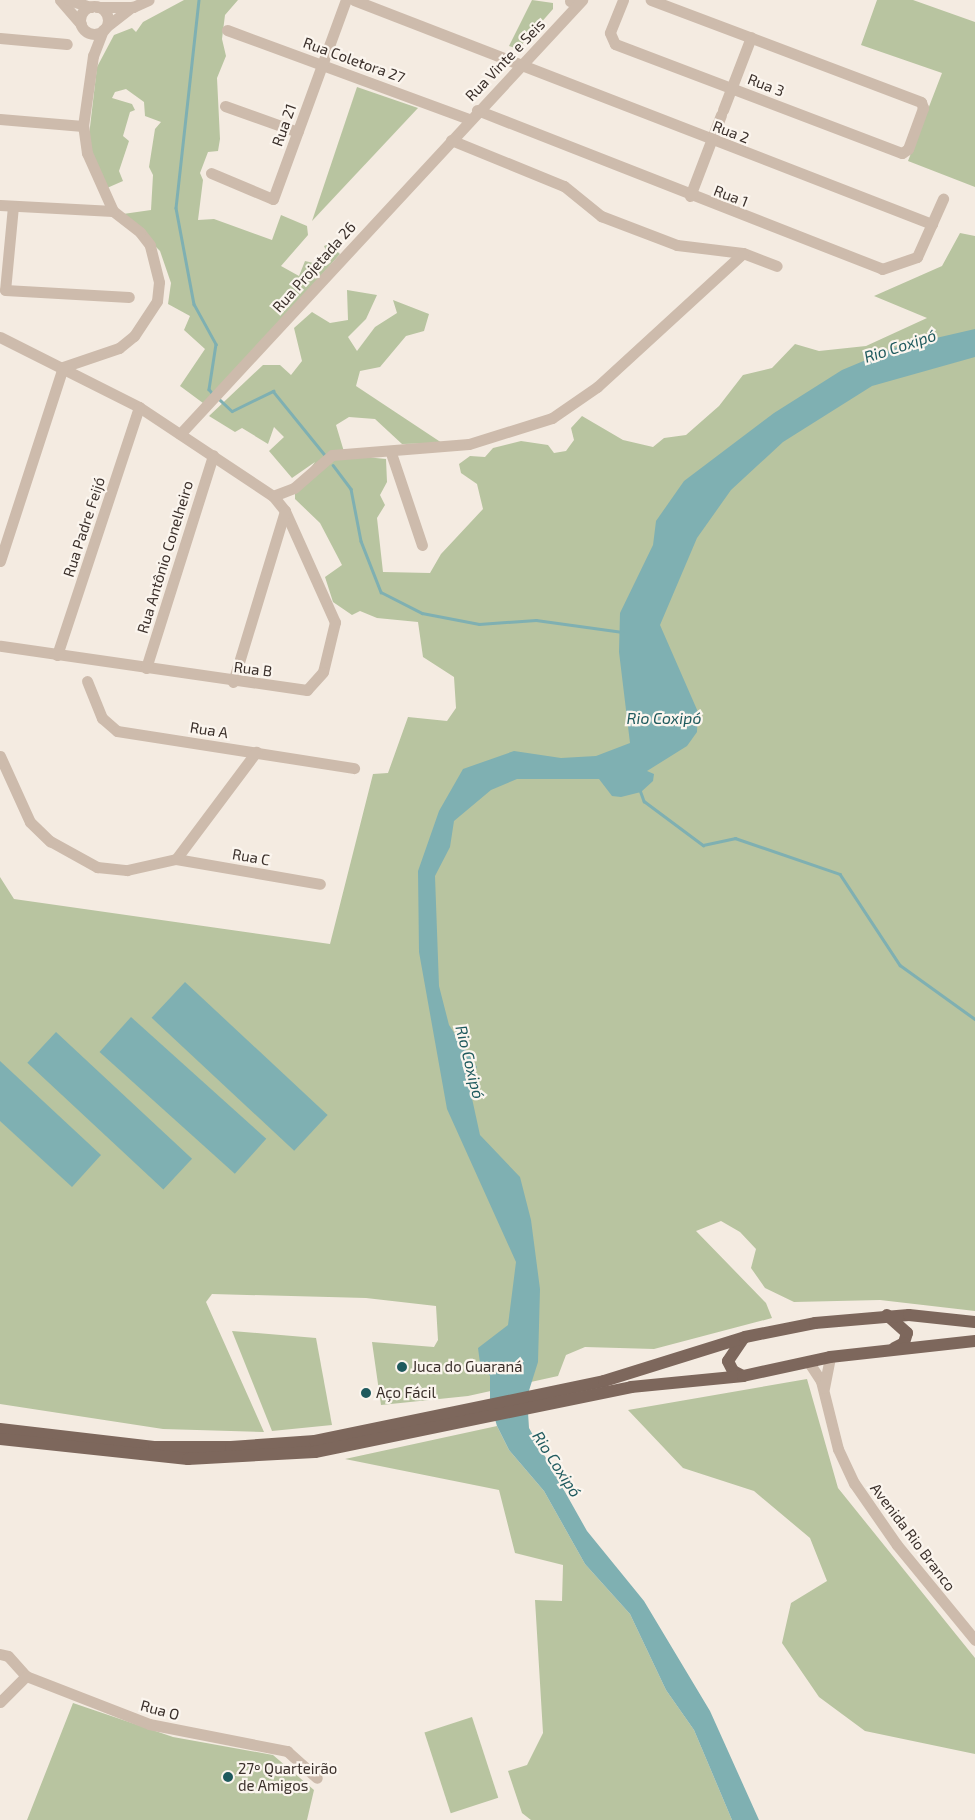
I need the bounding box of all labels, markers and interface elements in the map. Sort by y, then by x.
street label: Rua Vinte e Seis [461,15,549,105]
street label: Rua Coletora 27 [301,33,407,87]
street label: Rua 3 [745,70,787,100]
street label: Rua 21 [268,101,300,149]
street label: Rua 2 [710,117,752,147]
street label: Rua 1 [711,181,751,211]
street label: Rua Projetada 26 [269,218,359,316]
water label: Rio Coxipó [861,325,939,367]
street label: Rua Padre Feijó [59,475,109,579]
street label: Rua Antônio Conelheiro [133,478,197,636]
street label: Rua B [233,658,273,680]
water label: Rio Coxipó [627,708,701,728]
street label: Rua A [188,718,230,742]
street label: Rua C [231,845,271,869]
water label: Rio Coxipó [452,1023,488,1101]
place label: Juca do Guaraná [412,1358,522,1376]
marker: Juca do Guaraná [396,1361,408,1373]
place label: Aço Fácil [376,1384,436,1402]
marker: Aço Fácil [360,1387,372,1399]
water label: Rio Coxipó [529,1427,585,1501]
street label: Avenida Rio Branco [867,1480,959,1594]
street label: Rua O [139,1696,181,1724]
place label: 27º Quarteirão de Amigos [238,1759,337,1794]
marker: 27º Quarteirão de Amigos [222,1771,234,1783]

